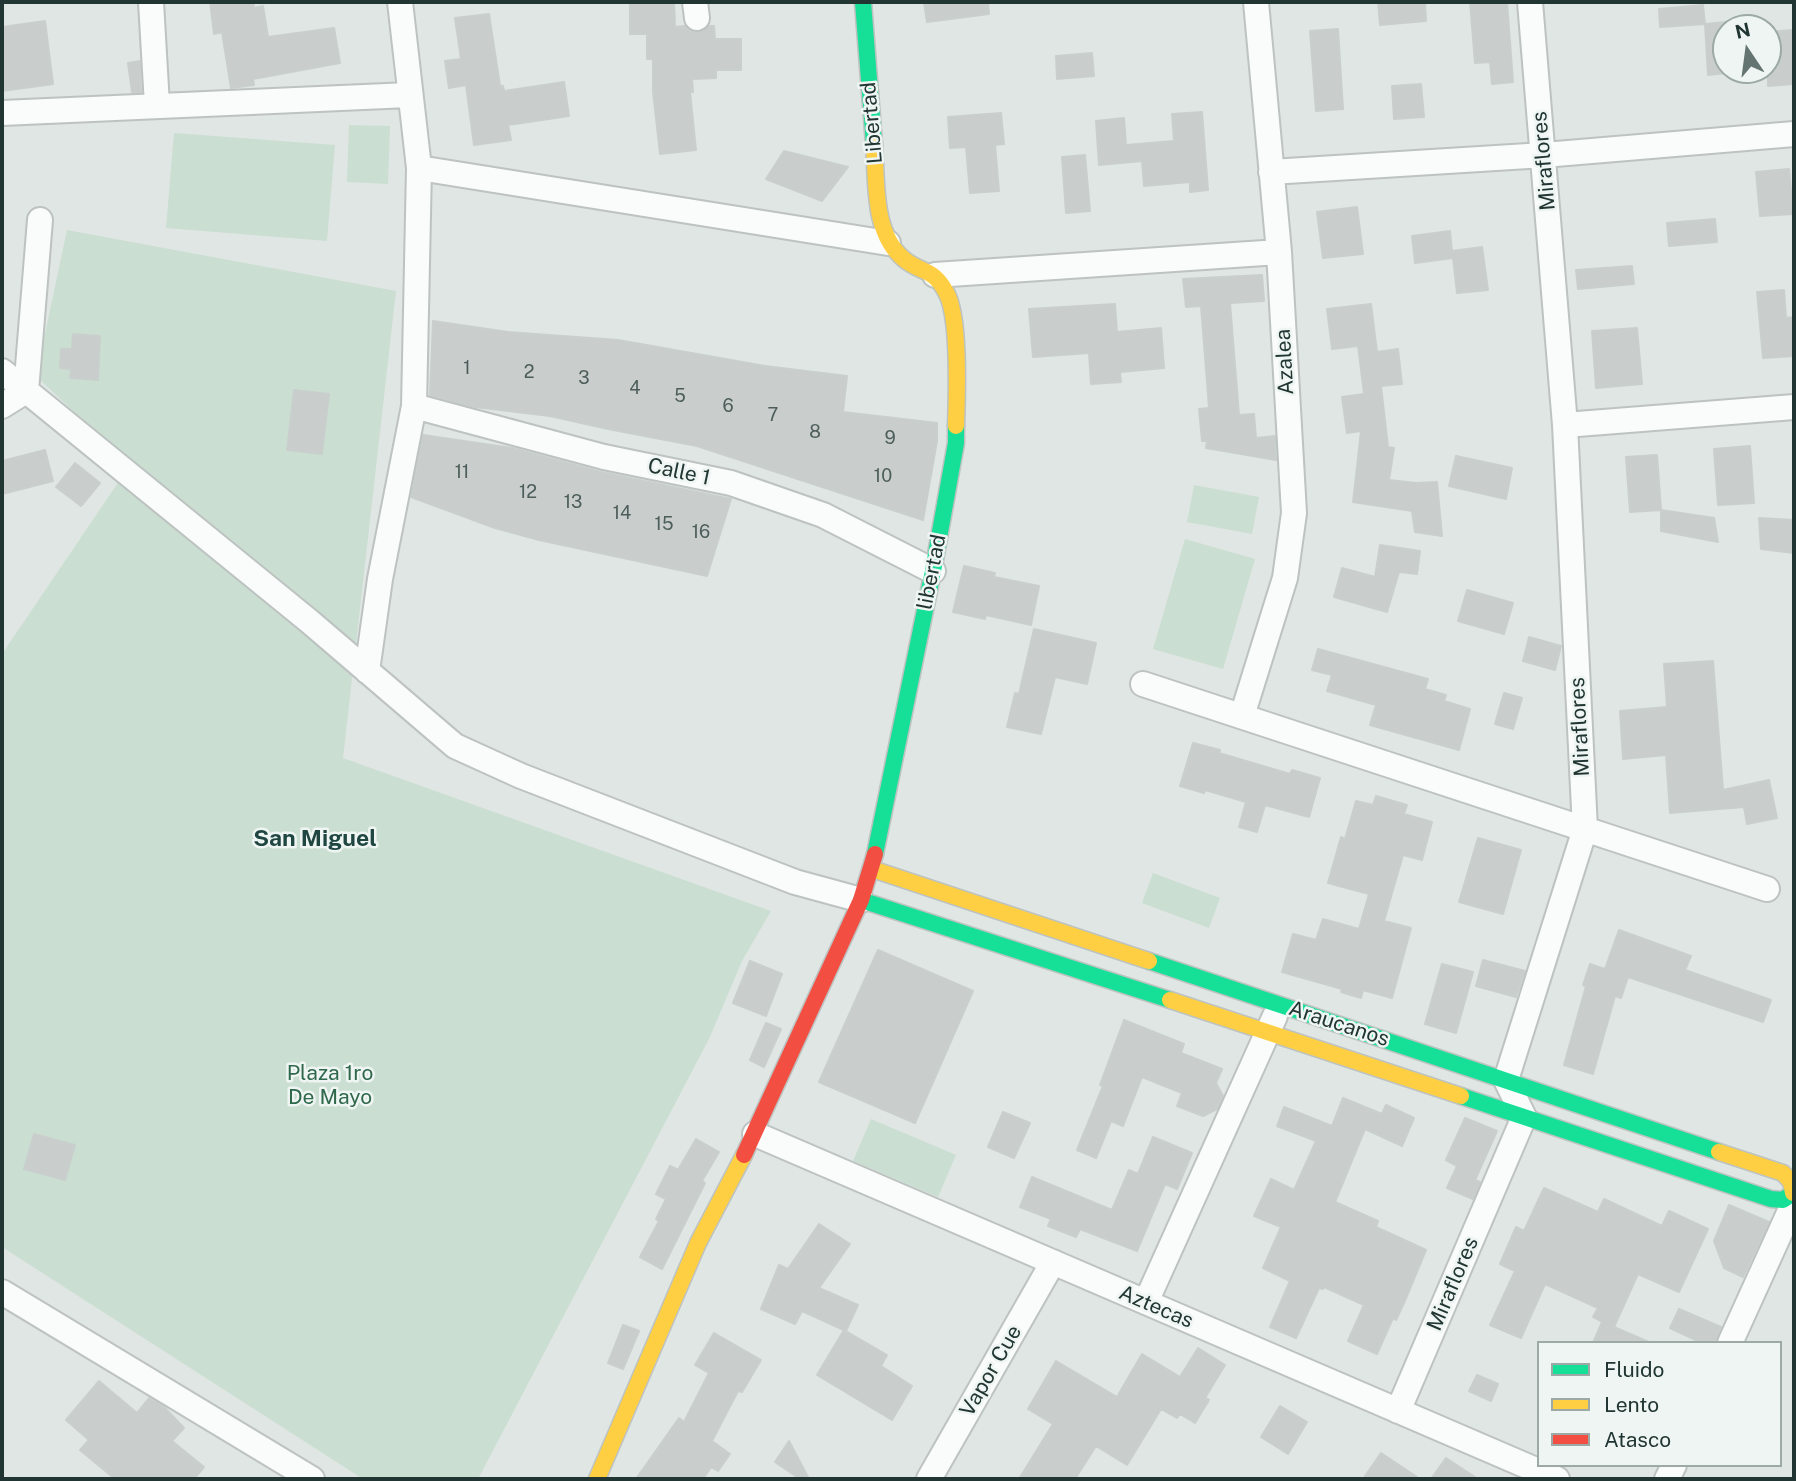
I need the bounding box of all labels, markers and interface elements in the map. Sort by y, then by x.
north arrow [1712,14,1782,84]
text: N [1733,18,1752,43]
street label: Libertad [856,81,888,165]
street label: Miraflores [1527,110,1561,212]
street label: Azalea [1271,328,1299,396]
house number: 1 [463,357,471,379]
house number: 2 [524,361,534,383]
house number: 3 [578,367,590,389]
house number: 4 [629,377,641,399]
house number: 5 [674,385,686,407]
house number: 6 [722,395,734,417]
house number: 7 [768,404,778,426]
house number: 8 [809,421,821,443]
house number: 9 [884,427,896,449]
street label: Calle 1 [645,453,713,491]
house number: 11 [455,461,469,483]
house number: 10 [874,465,892,487]
house number: 12 [519,481,537,503]
house number: 13 [564,491,582,513]
house number: 14 [613,502,631,524]
house number: 15 [655,513,673,535]
house number: 16 [692,521,710,543]
street label: libertad [912,532,952,612]
street label: Miraflores [1565,677,1595,777]
district label: San Miguel [253,825,377,853]
street label: Araucanos [1286,996,1392,1052]
park label: Plaza 1ro De Mayo [287,1061,373,1111]
street label: Miraflores [1422,1233,1484,1335]
street label: Aztecas [1115,1280,1197,1334]
street label: Vapor Cue [955,1321,1027,1421]
legend [1537,1341,1782,1467]
text: Fluido [1604,1357,1664,1382]
text: Lento [1604,1392,1659,1417]
text: Atasco [1604,1427,1671,1452]

